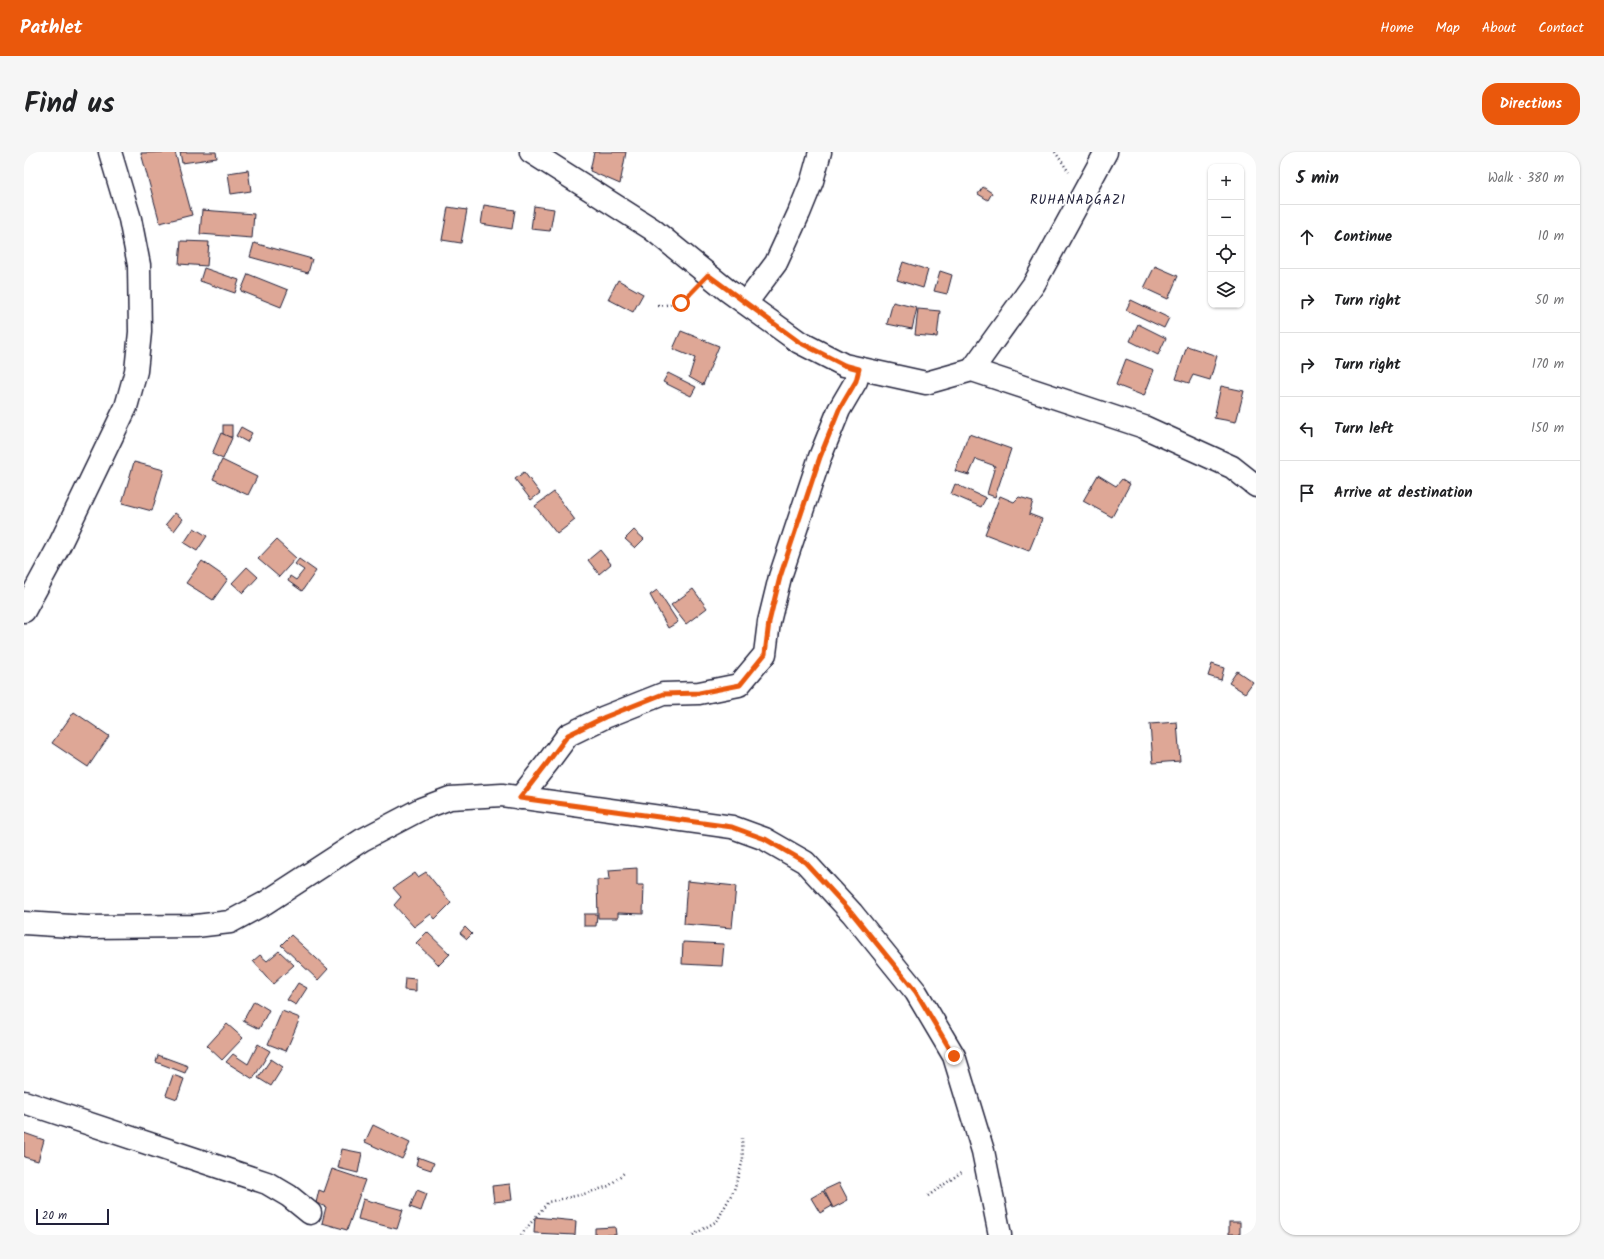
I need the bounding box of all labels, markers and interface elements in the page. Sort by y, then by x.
text: Pathlet [20,13,82,43]
text: Home [1380,17,1414,39]
text: Map [1436,17,1460,39]
text: About [1482,17,1516,39]
text: Contact [1538,17,1584,39]
text: Find us [24,82,115,127]
button: Directions [1482,83,1580,125]
map controls [1208,164,1244,308]
button: + [1208,164,1244,200]
text: 5 min [1296,165,1339,192]
text: Walk · 380 m [1488,168,1564,189]
district label: RUHANADGAZI [1030,190,1126,211]
button: − [1208,200,1244,236]
text: Continue [1334,225,1392,249]
icon: ahead [1296,226,1318,248]
text: 10 m [1538,226,1564,247]
button: locate [1208,236,1244,272]
button: layers [1208,272,1244,308]
text: Turn right [1334,289,1401,313]
icon: right [1296,290,1318,312]
text: 50 m [1535,290,1564,311]
route start [672,294,690,312]
text: Turn right [1334,353,1401,377]
icon: right [1296,354,1318,376]
text: 170 m [1532,354,1564,375]
text: Turn left [1334,417,1394,441]
icon: left [1296,418,1318,440]
text: 150 m [1531,418,1564,439]
text: Arrive at destination [1334,481,1473,505]
icon: arrive [1296,482,1318,504]
route end [945,1047,963,1065]
scale bar [36,1207,109,1226]
text: 20 m [42,1207,67,1225]

